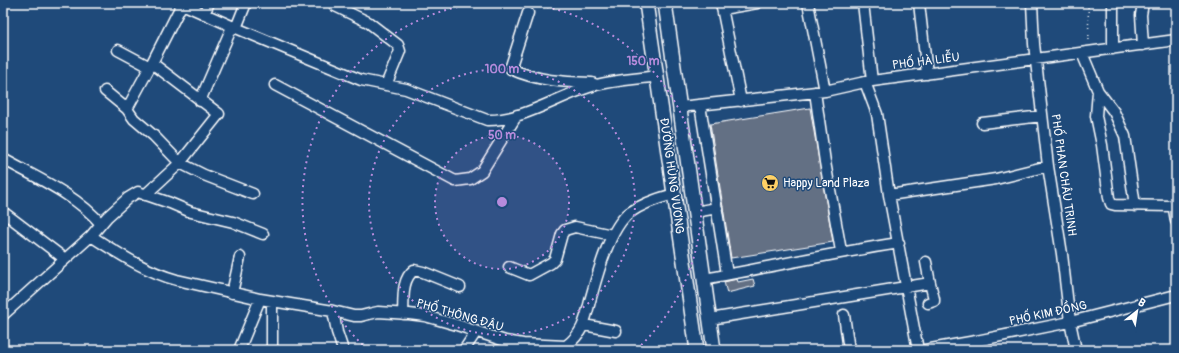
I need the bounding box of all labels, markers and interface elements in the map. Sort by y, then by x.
street label: PHỐ HÀ LIỄU [891,47,961,73]
text: 150 m [627,54,660,69]
text: 100 m [485,62,520,77]
street label: PHỐ PHAN CHÂU TRINH [1048,113,1083,237]
street label: ĐƯỜNG HÙNG VƯƠNG [656,117,688,235]
text: 50 m [488,128,516,143]
supermarket icon: Happy Land Plaza [760,173,780,193]
place label: Happy Land Plaza [783,176,870,191]
centre of rings [495,195,509,209]
north arrow [1117,291,1157,331]
street label: PHỐ THÔNG ĐẬU [415,293,506,335]
street label: PHỐ KIM ĐỒNG [1007,295,1088,329]
text: B [1136,296,1148,310]

